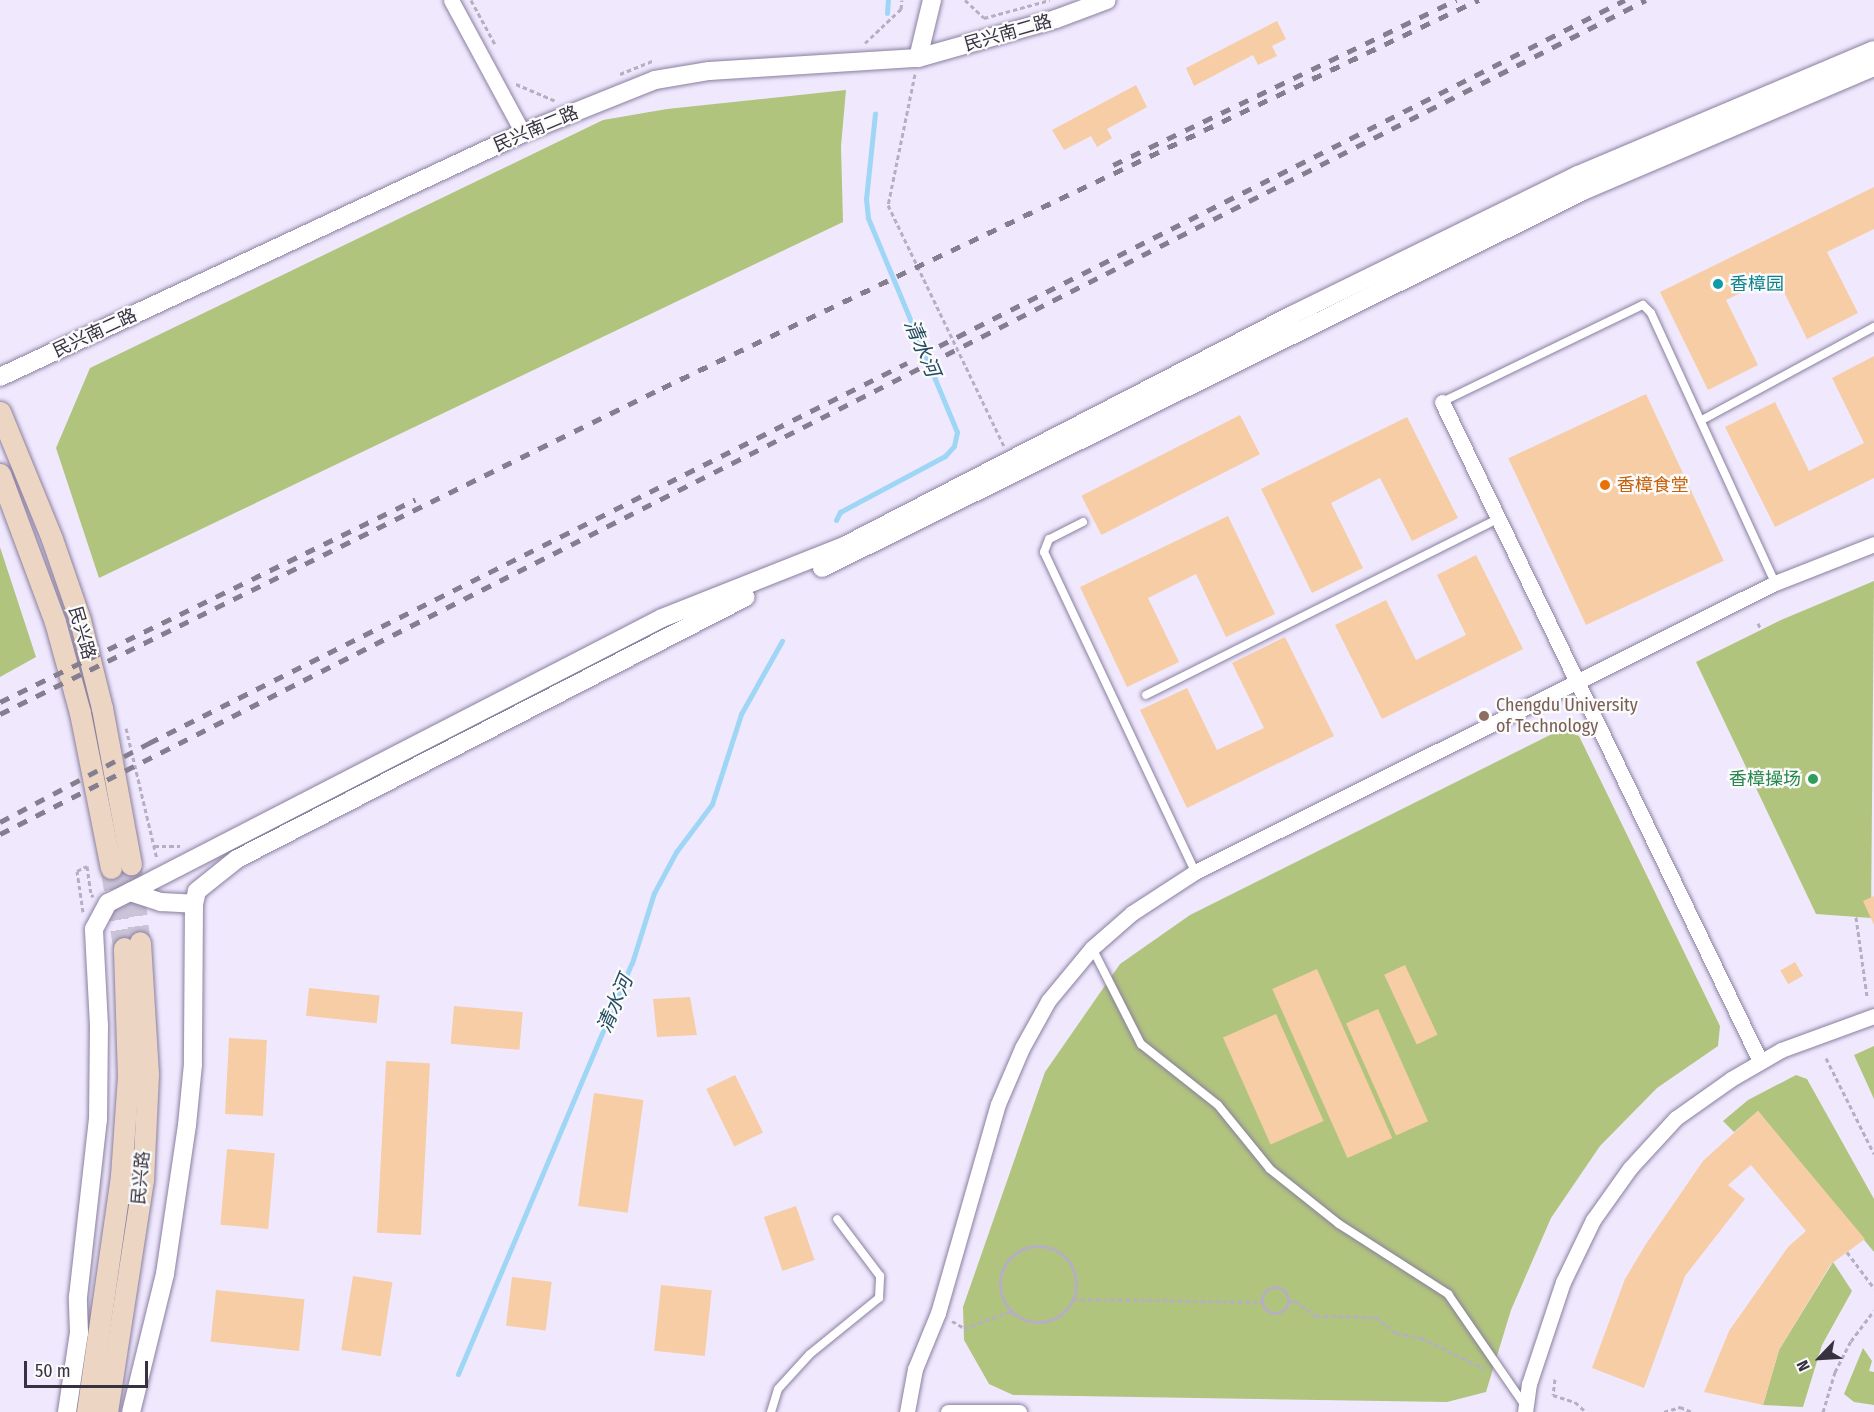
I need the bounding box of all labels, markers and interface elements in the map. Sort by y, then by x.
street label: 民兴南二路 [962,10,1054,56]
street label: 民兴南二路 [490,101,582,157]
place label: 香樟园 [1730,273,1784,295]
marker: 香樟园 [1711,277,1725,291]
street label: 民兴南二路 [50,304,140,362]
water label: 清水河 [899,316,945,380]
place label: 香樟食堂 [1617,474,1689,496]
marker: 香樟食堂 [1598,478,1612,492]
street label: 民兴路 [64,604,100,662]
place label: Chengdu University of Technology [1496,695,1638,738]
marker: Chengdu University of Technology [1477,709,1491,723]
place label: 香樟操场 [1729,768,1801,790]
marker: 香樟操场 [1806,772,1820,786]
water label: 清水河 [592,972,638,1036]
street label: 民兴路 [128,1150,154,1206]
north arrow [1790,1328,1850,1388]
scale bar [27,1349,152,1387]
text: N [1793,1357,1814,1374]
text: 50 m [35,1360,71,1382]

